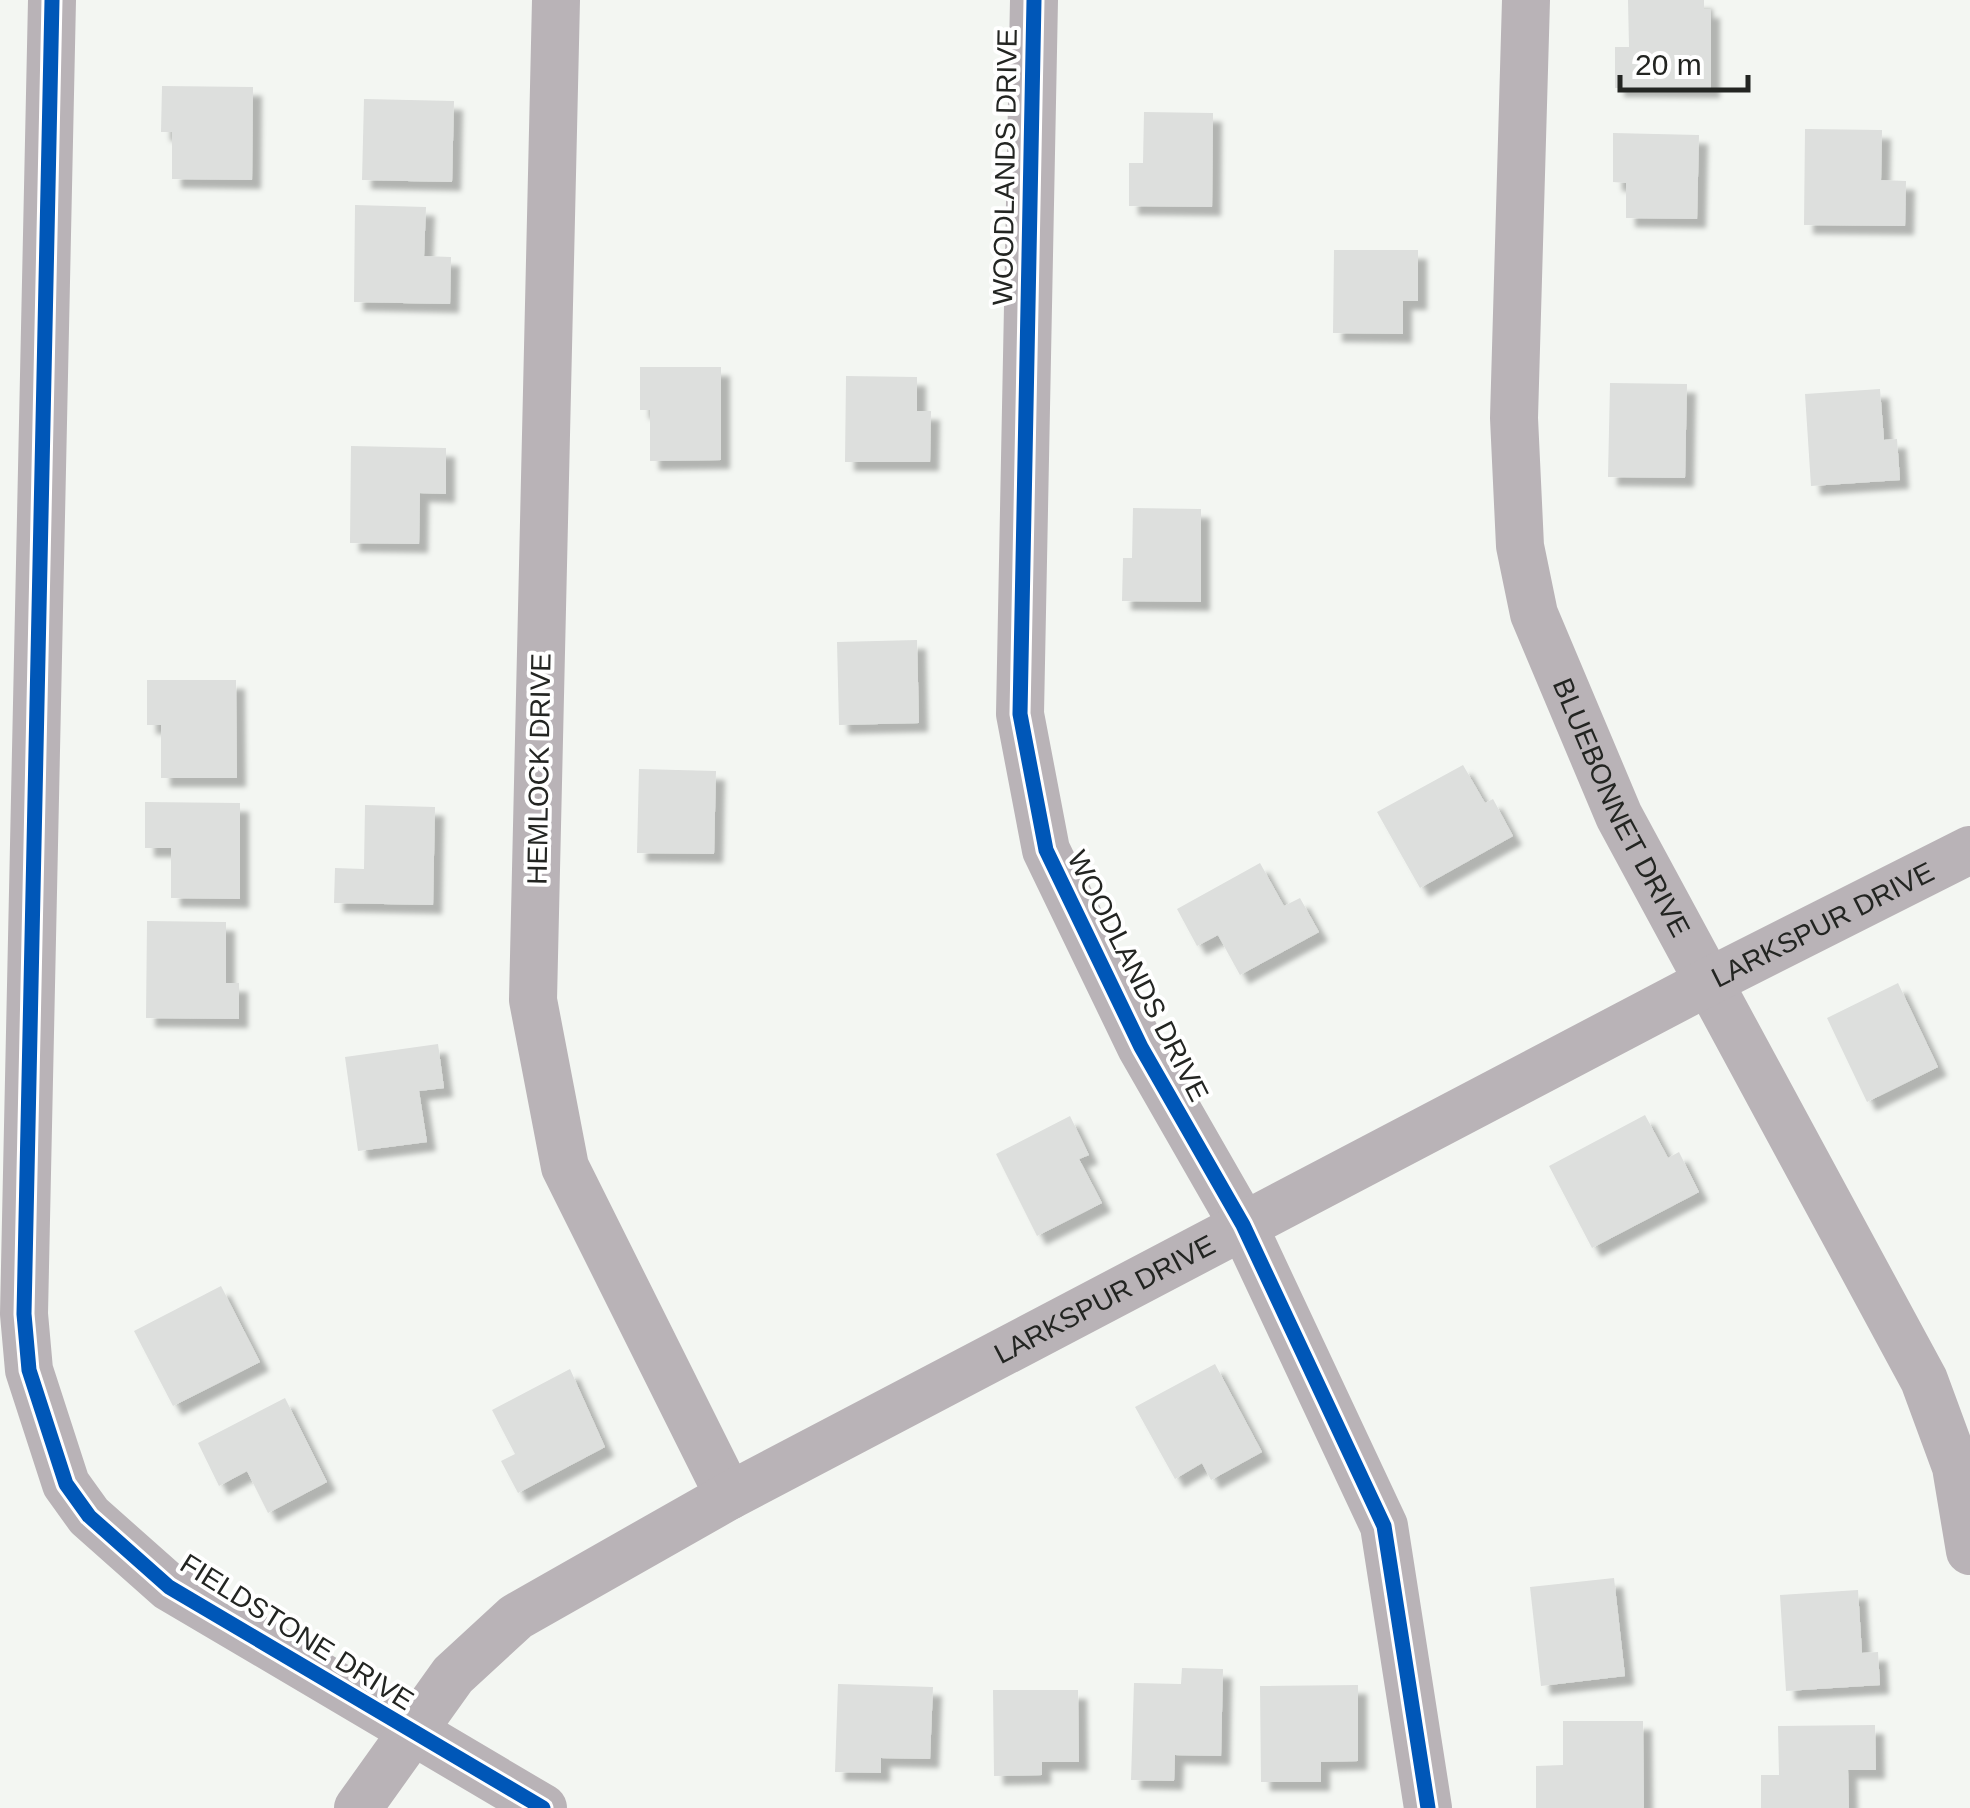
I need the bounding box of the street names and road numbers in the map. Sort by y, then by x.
street label: WOODLANDS DRIVE [987,28,1023,306]
street label: HEMLOCK DRIVE [521,653,557,885]
street label: BLUEBONNET DRIVE [1547,673,1697,942]
street label: WOODLANDS DRIVE [1061,846,1215,1106]
street label: LARKSPUR DRIVE [1706,855,1939,993]
street label: LARKSPUR DRIVE [989,1228,1220,1369]
street label: FIELDSTONE DRIVE [175,1548,419,1716]

